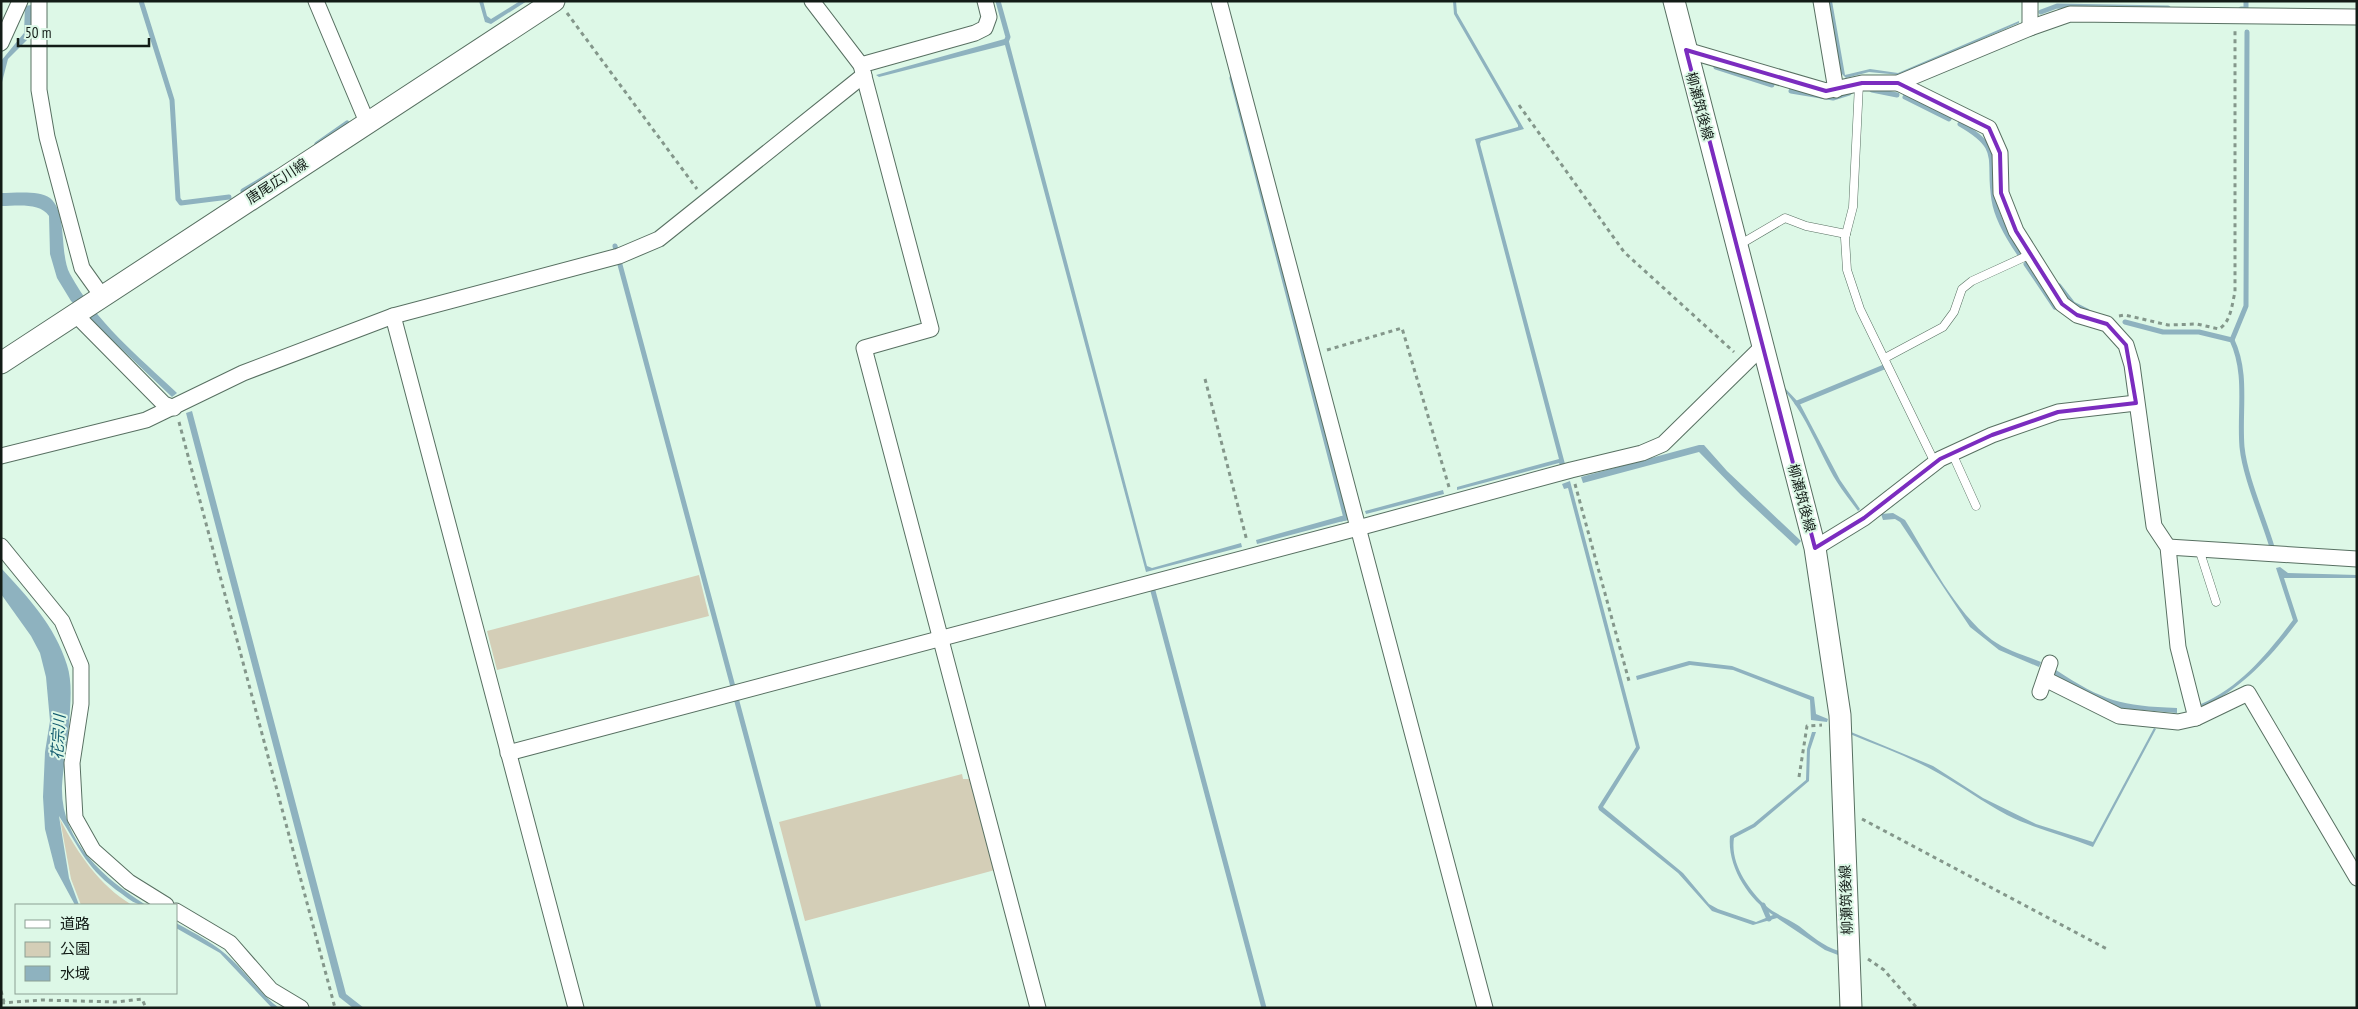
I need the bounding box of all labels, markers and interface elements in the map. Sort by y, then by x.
scale bar [18,15,149,47]
text: 50 m [25,23,51,42]
street label: 柳瀬筑後線 [1682,70,1718,142]
street label: 唐尾広川線 [243,154,311,208]
street label: 柳瀬筑後線 [1784,462,1820,534]
water label: 花宗川 [47,712,69,760]
street label: 柳瀬筑後線 [1836,865,1856,935]
legend [15,904,178,994]
text: 道路 [60,914,90,933]
text: 公園 [60,939,90,958]
text: 水域 [60,964,90,983]

